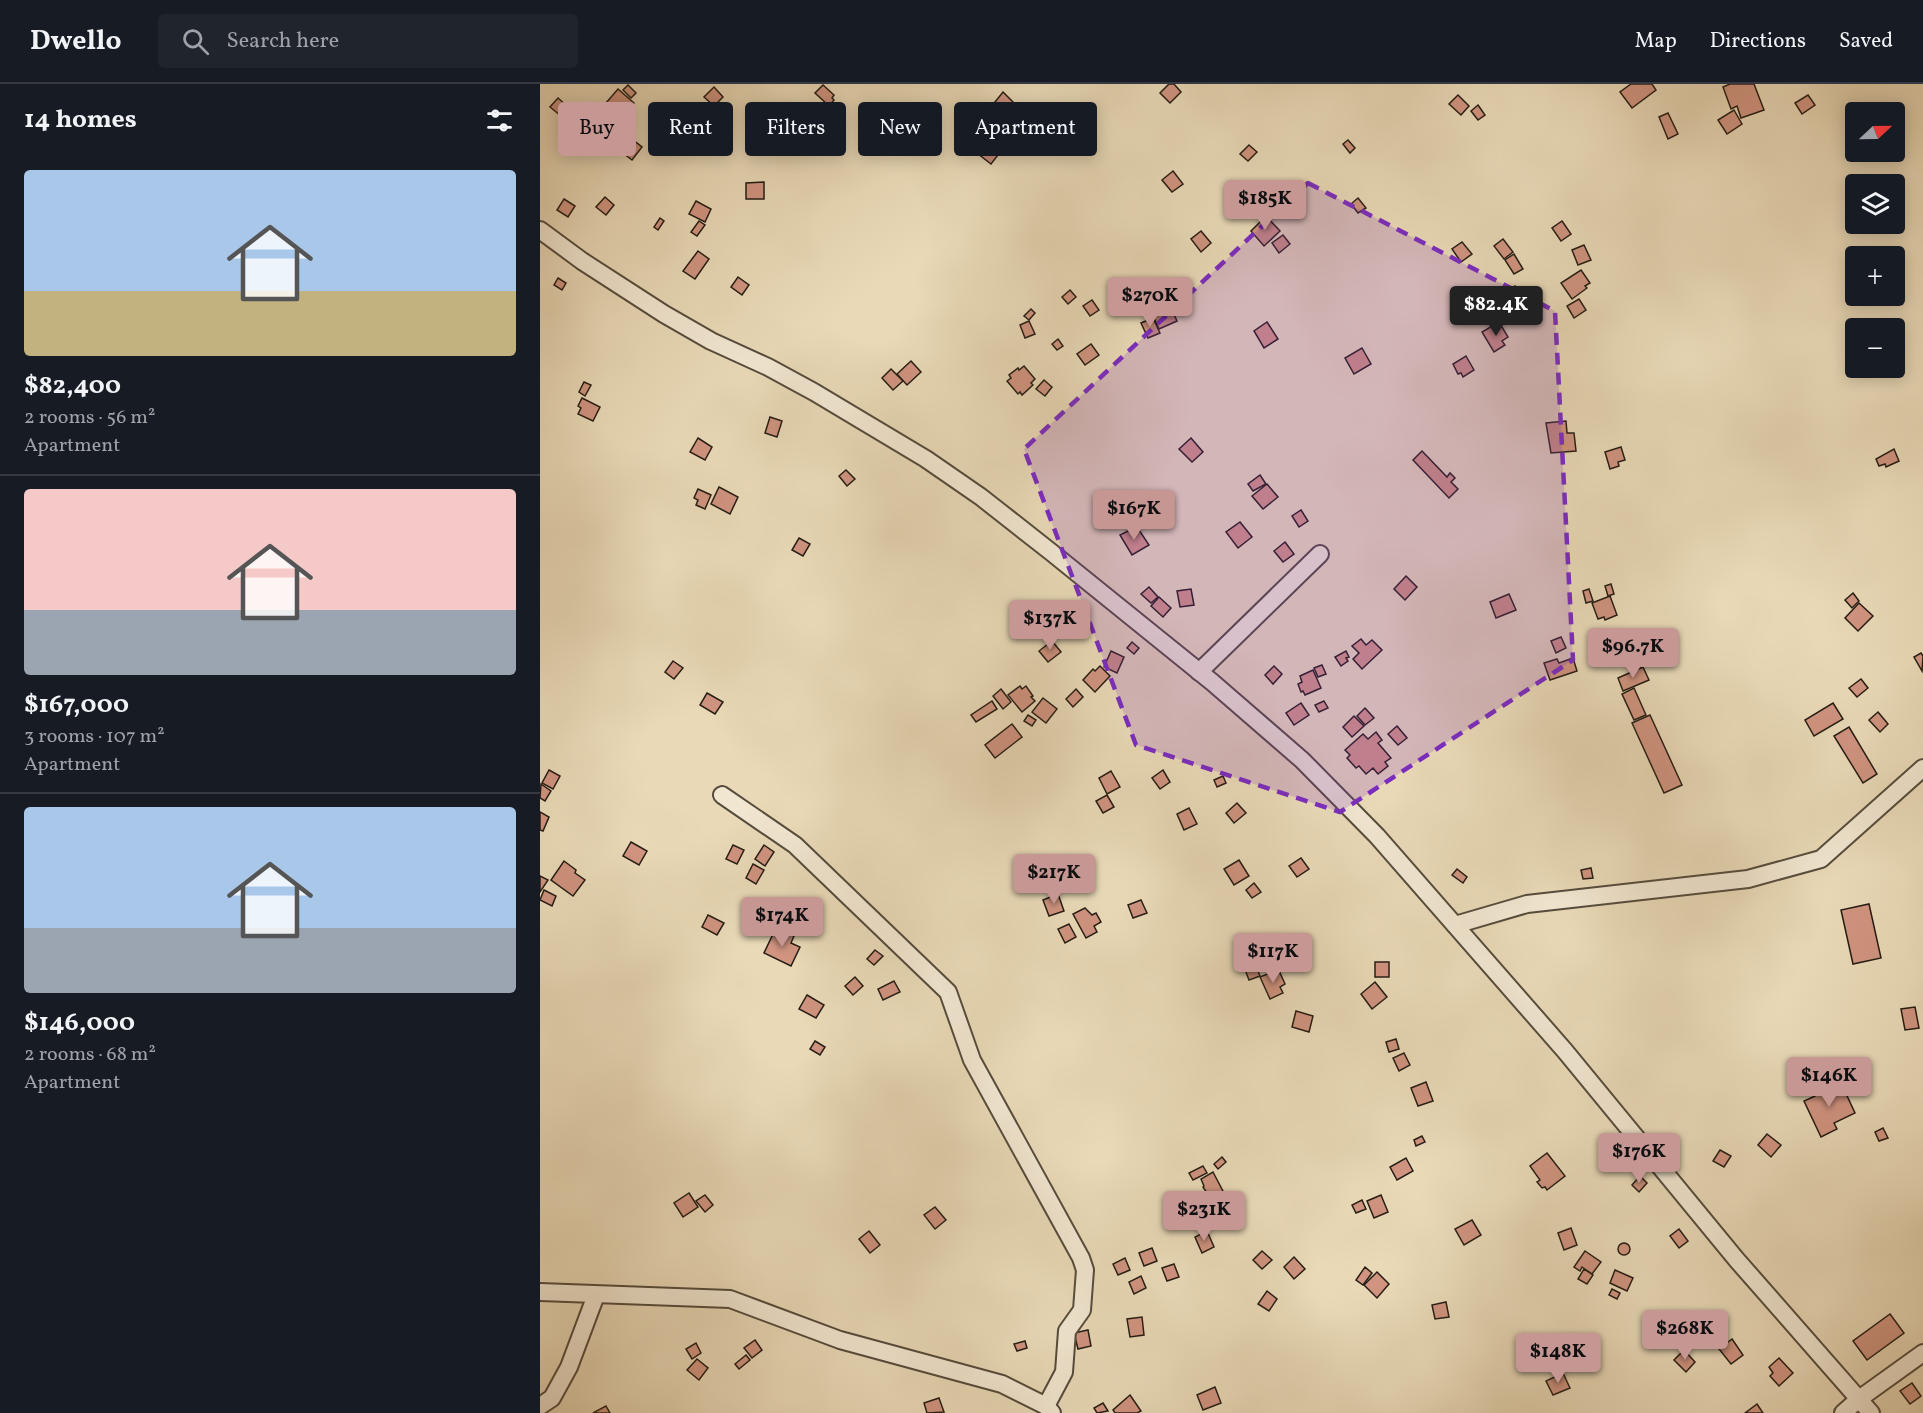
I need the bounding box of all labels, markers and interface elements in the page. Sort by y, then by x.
search box [158,14,578,68]
text: Dwello [30,22,122,61]
icon: search [179,25,212,58]
text: Search here [227,26,339,57]
text: Map [1635,27,1677,56]
text: Directions [1710,27,1806,56]
text: Saved [1839,27,1893,56]
text: 14 homes [24,102,137,138]
chip: Buy [558,102,636,156]
chip: Rent [648,102,733,156]
chip: Filters [745,102,846,156]
chip: New [858,102,942,156]
chip: Apartment [954,102,1097,156]
north arrow [1845,102,1905,162]
map controls [1845,102,1905,378]
icon: filters [483,104,516,137]
button: layers [1845,174,1905,234]
pin: $185K [1223,180,1307,231]
text: $185K [1238,185,1292,213]
icon: home [216,209,324,317]
button: + [1845,246,1905,306]
pin: $270K [1108,277,1192,328]
text: $270K [1122,282,1179,310]
pin: $82.4K [1447,286,1545,337]
text: $82.4K [1464,291,1528,319]
button: − [1845,318,1905,378]
text: $82,400 [24,368,121,404]
text: 2 rooms · 56 m² [24,404,155,432]
text: Apartment [24,432,120,460]
pin: $167K [1092,490,1176,541]
text: $167K [1107,495,1161,523]
icon: home [216,528,324,636]
pin: $137K [1008,600,1092,651]
text: $137K [1023,605,1077,633]
pin: $96.7K [1584,628,1682,679]
text: $96.7K [1602,633,1664,661]
text: $167,000 [24,687,129,723]
text: 3 rooms · 107 m² [24,723,165,751]
text: Apartment [24,751,120,779]
icon: home [216,846,324,954]
pin: $217K [1012,854,1096,905]
text: $217K [1027,859,1081,887]
pin: $174K [740,897,824,948]
text: $174K [755,902,809,930]
pin: $117K [1231,933,1315,984]
text: $117K [1247,938,1299,966]
text: $146,000 [24,1005,135,1041]
text: 2 rooms · 68 m² [24,1041,156,1069]
pin: $146K [1787,1057,1871,1108]
text: $146K [1801,1062,1857,1090]
text: Apartment [24,1069,120,1097]
pin: $176K [1597,1133,1681,1184]
text: $176K [1612,1138,1666,1166]
pin: $231K [1162,1191,1246,1242]
text: $231K [1177,1196,1231,1224]
pin: $268K [1643,1310,1727,1361]
text: $268K [1656,1315,1714,1343]
pin: $148K [1516,1333,1600,1384]
text: $148K [1530,1338,1586,1366]

